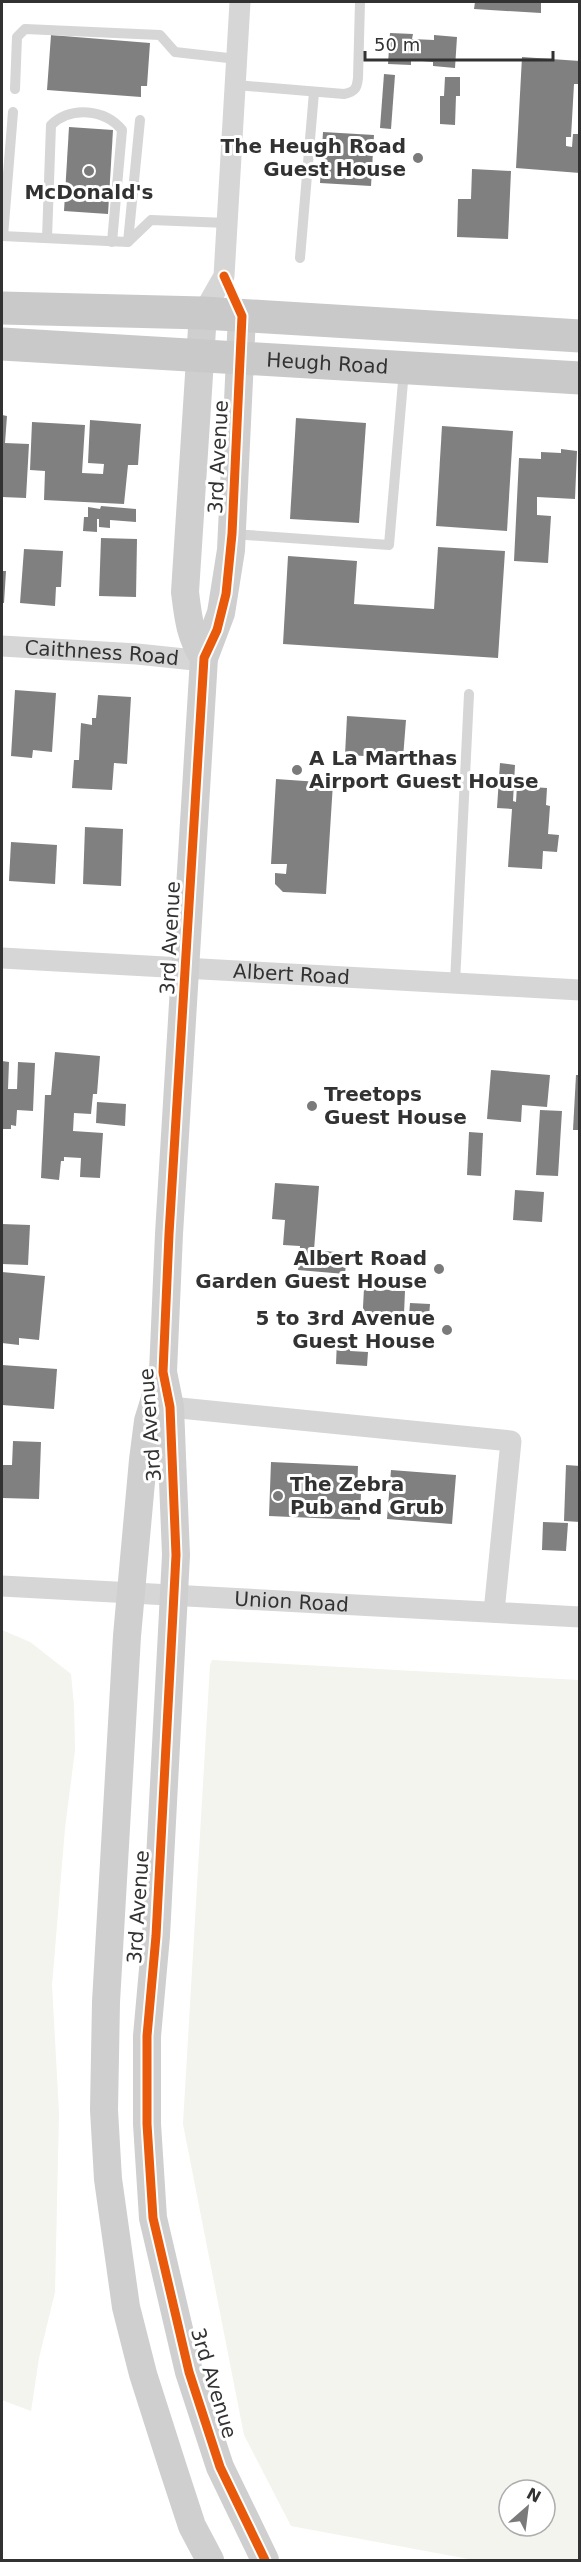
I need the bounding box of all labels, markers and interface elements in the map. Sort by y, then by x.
scale bar [365,24,552,62]
text: 50 m [374,34,420,55]
place label: The Heugh Road Guest House [221,134,406,181]
marker: The Heugh Road Guest House [411,151,425,165]
marker: McDonald's [82,164,96,178]
place label: McDonald's [24,180,154,204]
street label: Heugh Road [266,348,389,379]
street label: 3rd Avenue [203,399,233,515]
street label: Caithness Road [24,635,180,670]
place label: A La Marthas Airport Guest House [309,746,538,793]
marker: A La Marthas Airport Guest House [290,763,304,777]
street label: 3rd Avenue [155,880,185,996]
street label: Albert Road [233,959,351,989]
place label: Treetops Guest House [324,1082,467,1129]
marker: Treetops Guest House [305,1099,319,1113]
place label: Albert Road Garden Guest House [195,1246,427,1293]
marker: Albert Road Garden Guest House [432,1262,446,1276]
place label: 5 to 3rd Avenue Guest House [255,1306,435,1353]
marker: 5 to 3rd Avenue Guest House [440,1323,454,1337]
street label: 3rd Avenue [134,1367,166,1483]
place label: The Zebra Pub and Grub [290,1472,444,1519]
marker: The Zebra Pub and Grub [271,1489,285,1503]
street label: Union Road [234,1586,349,1617]
street label: 3rd Avenue [122,1849,154,1965]
street label: 3rd Avenue [186,2325,242,2441]
north arrow [497,2478,557,2538]
text: N [523,2484,544,2507]

